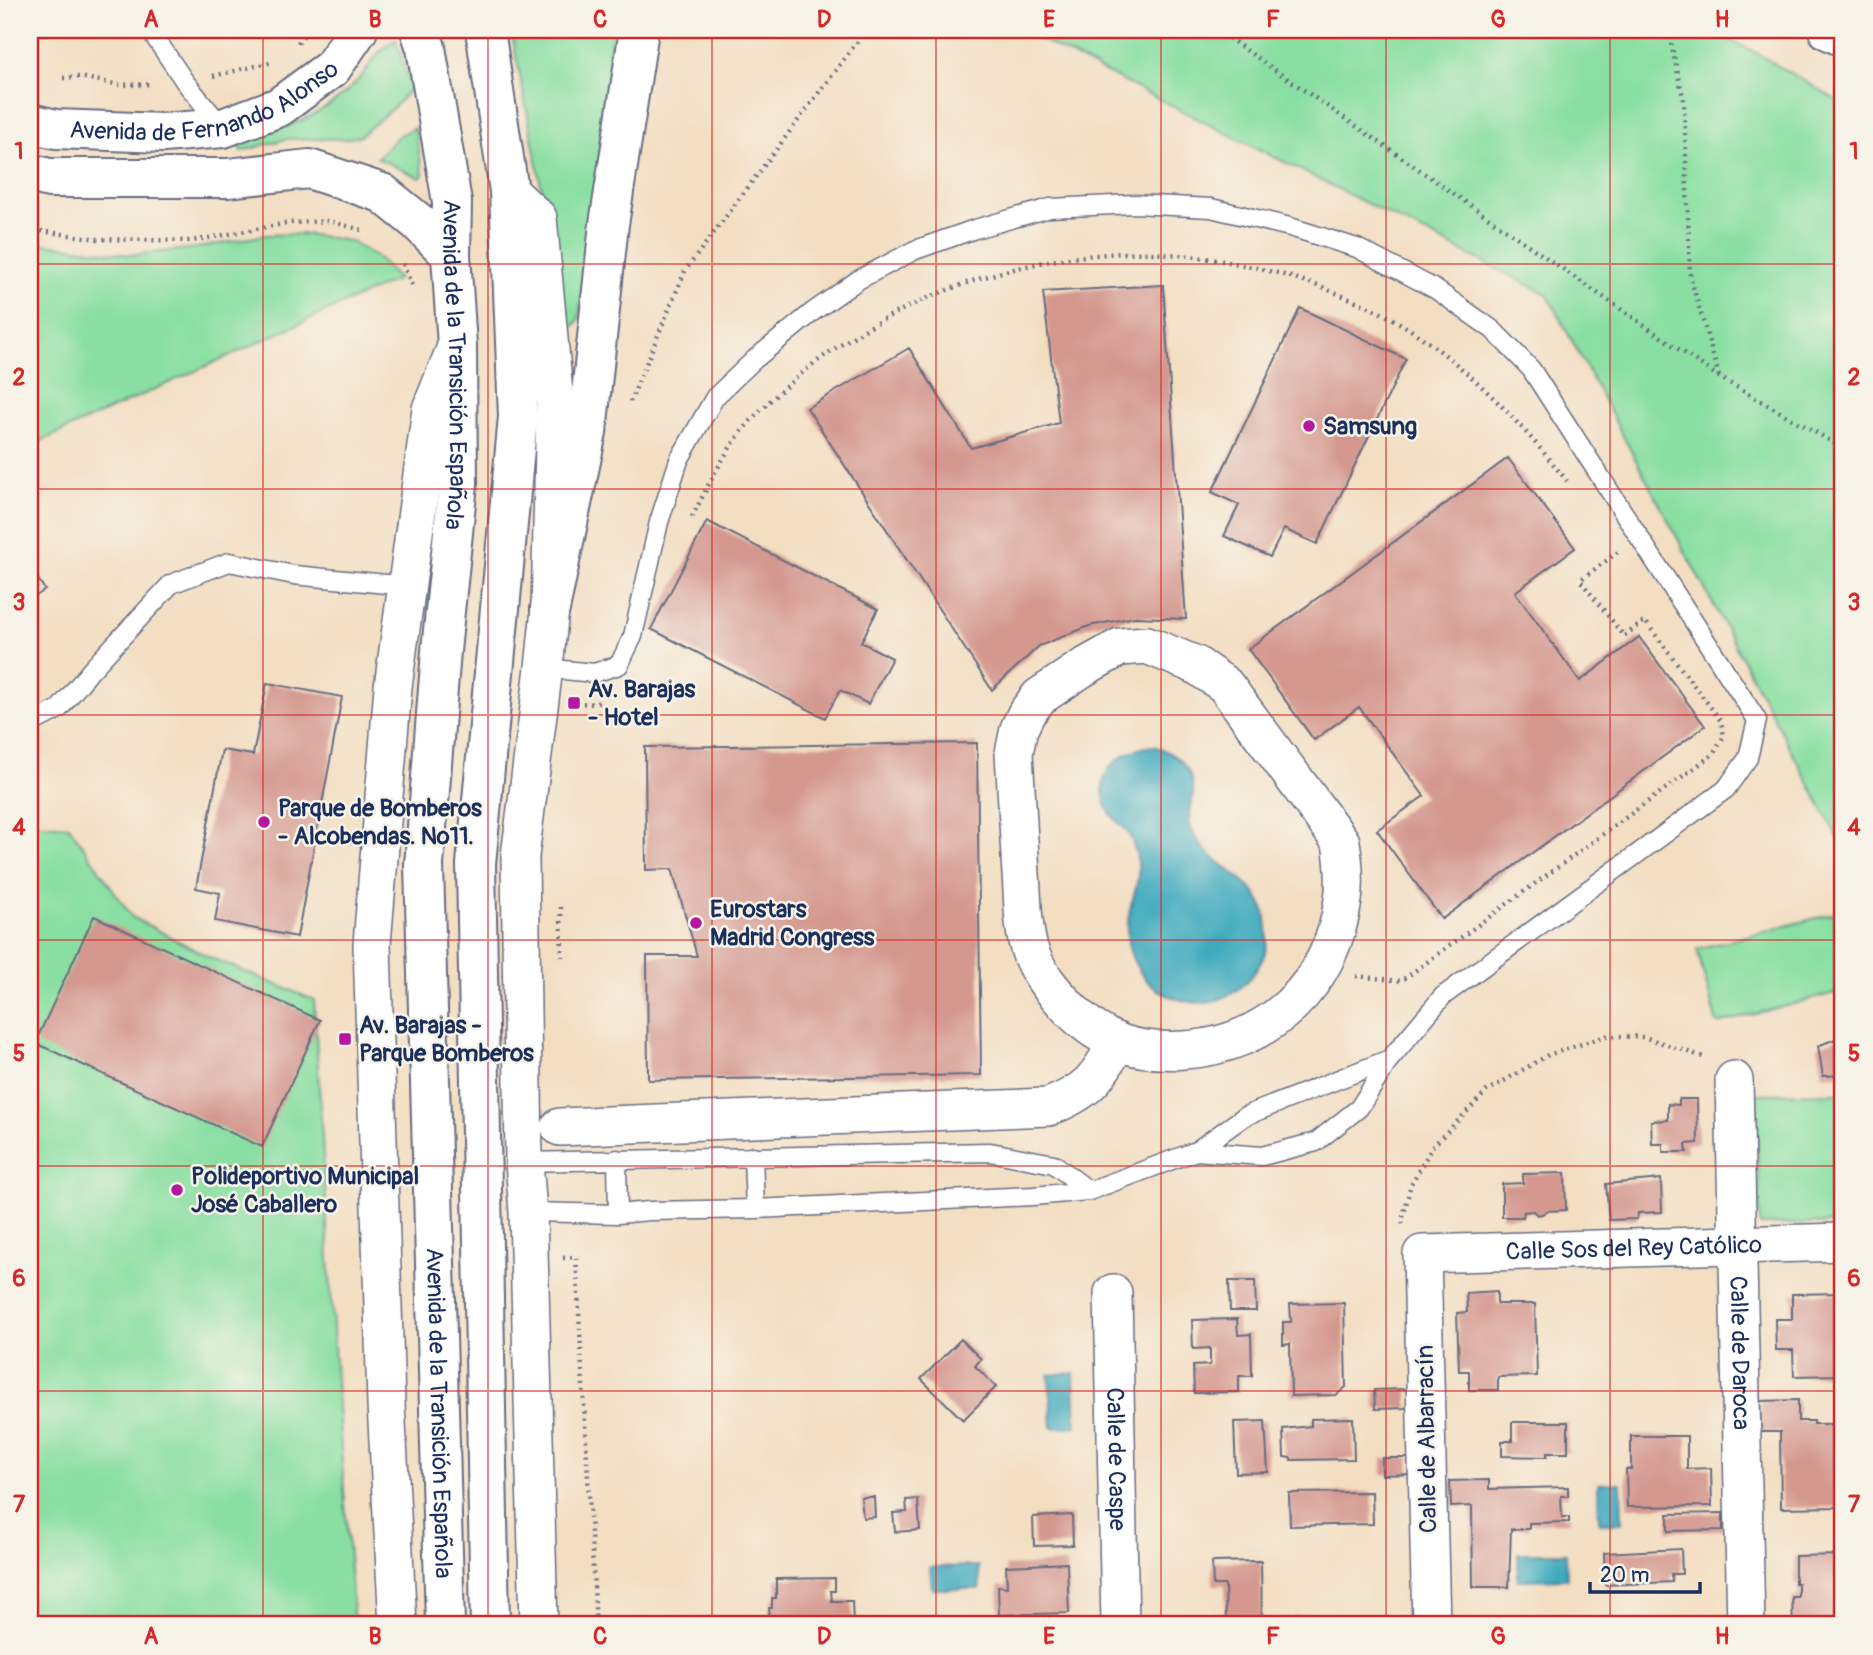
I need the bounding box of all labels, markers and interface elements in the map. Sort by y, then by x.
text: A [144,5,159,34]
text: B [368,5,382,34]
text: C [593,5,607,34]
text: D [817,5,831,34]
text: E [1043,5,1055,34]
text: F [1266,5,1280,34]
text: G [1490,5,1506,34]
text: H [1715,5,1729,34]
street label: Avenida de Fernando Alonso [69,54,344,148]
text: 1 [15,137,24,166]
text: 1 [1850,137,1859,166]
street label: Avenida de la Transición Española [436,199,473,531]
text: 2 [13,363,26,392]
text: 2 [1848,363,1861,392]
place label: Samsung [1323,412,1417,441]
marker: Samsung [1301,418,1317,434]
text: 3 [13,588,25,617]
text: 3 [1848,588,1860,617]
place label: Av. Barajas - Hotel [588,675,696,732]
marker: Av. Barajas - Hotel [566,695,582,711]
place label: Parque de Bomberos - Alcobendas. Nº11. [278,794,482,851]
text: 4 [12,813,26,842]
text: 4 [1847,813,1861,842]
marker: Parque de Bomberos - Alcobendas. Nº11. [256,814,272,830]
place label: Eurostars Madrid Congress [710,895,875,952]
marker: Eurostars Madrid Congress [688,915,704,931]
place label: Av. Barajas - Parque Bomberos [359,1011,534,1068]
marker: Av. Barajas - Parque Bomberos [337,1031,353,1047]
text: 5 [13,1039,25,1068]
text: 5 [1848,1039,1860,1068]
place label: Polideportivo Municipal José Caballero [191,1162,419,1219]
marker: Polideportivo Municipal José Caballero [169,1182,185,1198]
street label: Calle Sos del Rey Católico [1505,1230,1763,1266]
street label: Avenida de la Transición Española [420,1247,458,1579]
text: 6 [12,1264,26,1293]
text: 6 [1847,1264,1861,1293]
street label: Calle de Daroca [1724,1276,1756,1430]
street label: Calle de Albarracín [1411,1345,1443,1533]
street label: Calle de Caspe [1100,1387,1133,1531]
text: 7 [13,1490,26,1519]
text: 7 [1848,1490,1861,1519]
scale bar [1590,1550,1700,1594]
text: 20 m [1600,1562,1649,1589]
text: A [144,1622,159,1651]
text: B [368,1622,382,1651]
text: C [593,1622,607,1651]
text: D [817,1622,831,1651]
text: E [1043,1622,1055,1651]
text: F [1266,1622,1280,1651]
text: G [1490,1622,1506,1651]
text: H [1715,1622,1729,1651]

